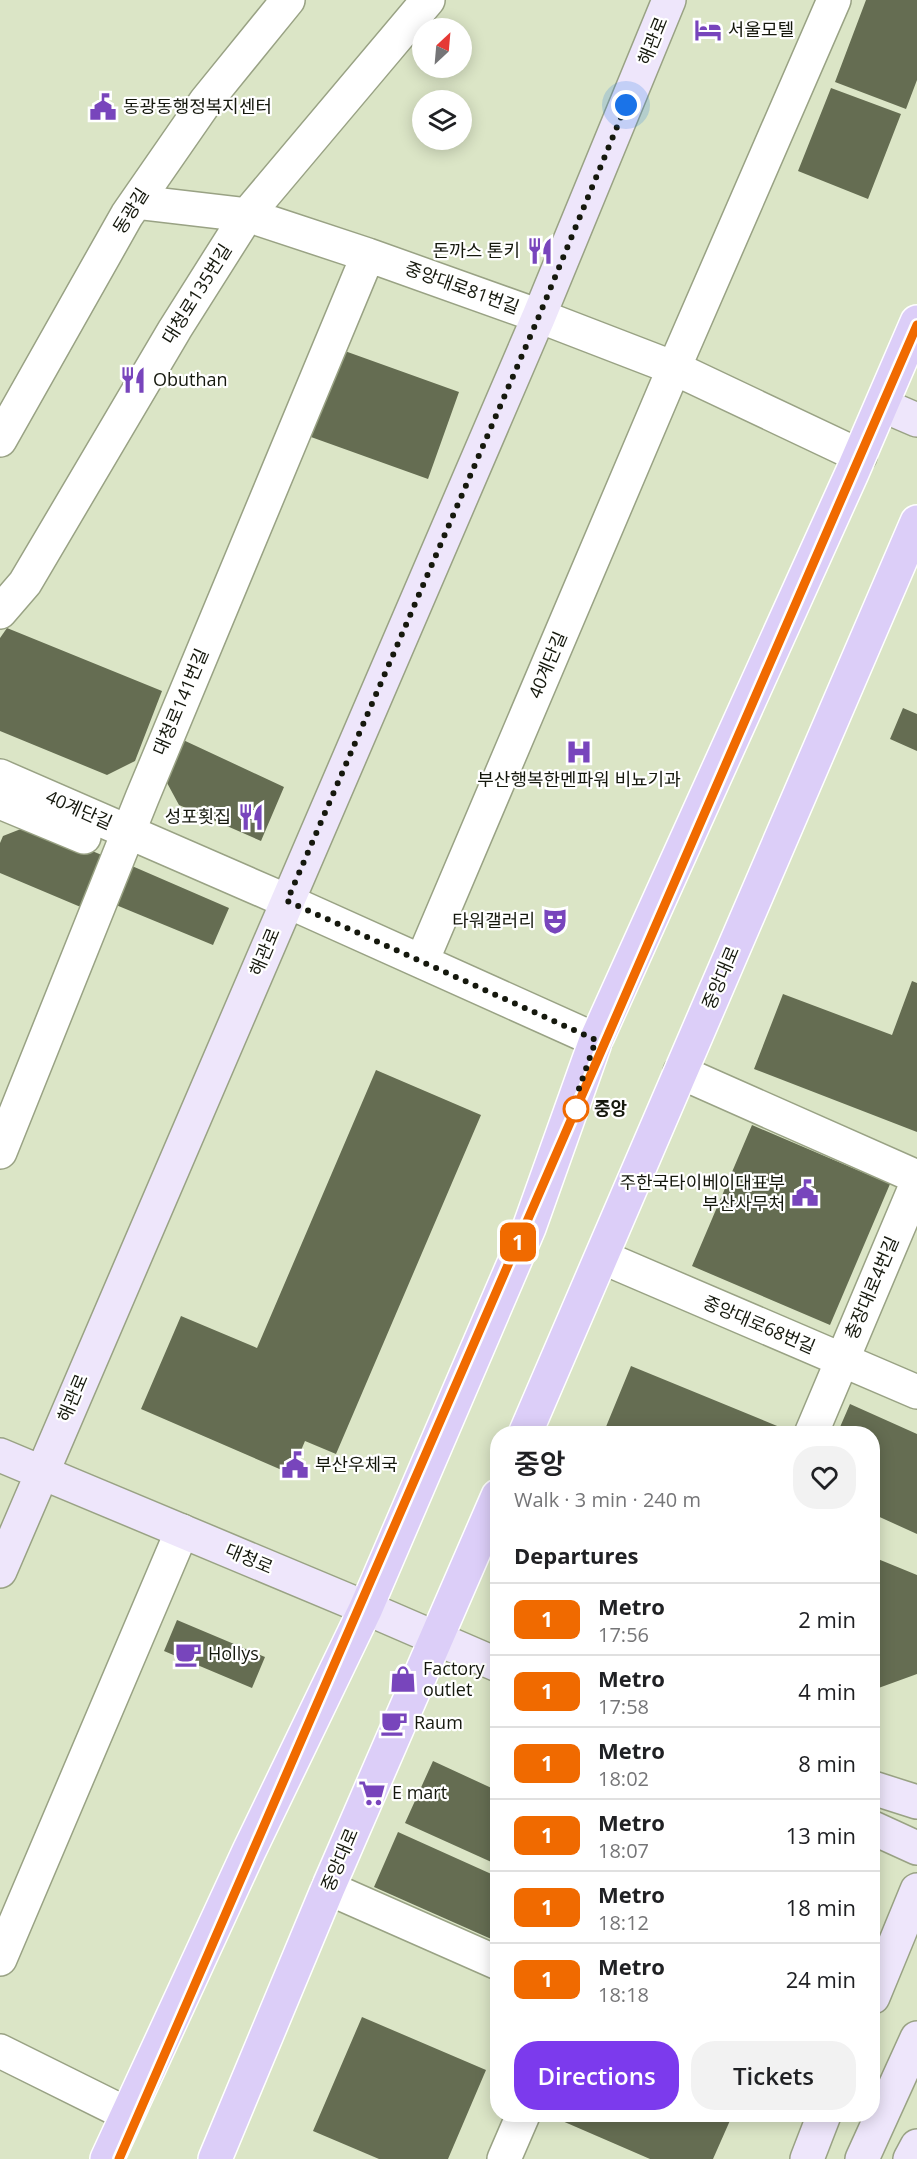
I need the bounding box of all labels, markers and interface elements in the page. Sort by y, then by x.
street label: 해관로 [632,13,673,68]
hotel icon: 서울모텔 [693,15,723,45]
place label: 서울모텔 [728,17,794,41]
north arrow [412,18,472,78]
map controls [412,18,472,150]
button: layers [412,90,472,150]
your location [611,90,641,120]
public building icon: 동광동행정복지센터 [88,92,118,122]
place label: 동광동행정복지센터 [123,94,272,118]
street label: 동광길 [107,183,153,238]
restaurant icon: 돈까스 톤키 [525,236,555,266]
place label: 돈까스 톤키 [433,238,520,262]
street label: 대청로135번길 [156,239,236,348]
street label: 중앙대로81번길 [402,255,523,319]
restaurant icon: Obuthan [118,365,148,395]
place label: Obuthan [153,367,228,391]
street label: 40계단길 [522,628,572,702]
street label: 대청로141번길 [147,645,213,759]
hospital icon: 부산행복한멘파워 비뇨기과 [564,737,594,767]
place label: 부산행복한멘파워 비뇨기과 [477,767,681,791]
street label: 40계단길 [42,784,116,834]
restaurant icon: 성포횟집 [236,802,266,832]
place label: 성포횟집 [165,804,231,828]
theatre icon: 타워갤러리 [540,906,570,936]
place label: 타워갤러리 [452,908,535,932]
street label: 해관로 [243,924,285,979]
street label: 중앙대로 [696,942,744,1013]
marker: 중앙 [563,1096,589,1122]
place label: 중앙 [594,1096,628,1120]
place label: 주한국타이베이대표부 부산사무처 [619,1170,785,1215]
public building icon: 주한국타이베이대표부 부산사무처 [790,1178,820,1208]
line badge: 1 [498,1222,538,1262]
text: 1 [512,1228,524,1256]
street label: 충장대로4번길 [839,1232,904,1343]
street label: 중앙대로68번길 [699,1290,819,1359]
street label: 해관로 [51,1370,93,1425]
text: 중앙 [514,1444,566,1482]
button: heart [793,1446,856,1509]
public building icon: 부산우체국 [280,1450,310,1480]
place label: 부산우체국 [315,1452,398,1476]
text: Walk · 3 min · 240 m [514,1486,701,1513]
street label: 대청로 [222,1537,277,1579]
text: Departures [514,1540,638,1570]
text: Metro [598,1591,665,1621]
text: 2 min [798,1604,856,1634]
text: 1 [541,1605,553,1633]
text: 17:56 [598,1621,649,1648]
cafe icon: Hollys [173,1639,203,1669]
place label: Hollys [208,1641,259,1665]
place label: Factory outlet [423,1656,486,1701]
text: Metro [598,1663,665,1693]
shop icon: Factory outlet [388,1664,418,1694]
text: 4 min [798,1676,856,1706]
text: 1 [541,1677,553,1705]
text: 17:58 [598,1693,649,1720]
cafe icon: Raum [379,1708,409,1738]
place label: Raum [414,1710,463,1734]
text: Metro [598,1735,665,1765]
text: 8 min [798,1748,856,1778]
text: 1 [541,1749,553,1777]
text: 18:02 [598,1765,649,1792]
supermarket icon: E mart [357,1778,387,1808]
place label: E mart [392,1780,447,1804]
text: Metro [598,1807,665,1837]
text: 13 min [786,1820,856,1850]
text: 1 [541,1821,553,1849]
street label: 중앙대로 [315,1824,363,1895]
text: 18:07 [598,1837,649,1864]
text: Metro [598,1879,665,1909]
text: 18 min [786,1892,856,1922]
text: 1 [541,1893,553,1921]
text: 18:12 [598,1909,649,1936]
text: Metro [598,1951,665,1981]
text: 24 min [786,1964,856,1994]
text: 1 [541,1965,553,1993]
text: 18:18 [598,1981,649,2008]
button: Directions [514,2041,679,2110]
button: Tickets [691,2041,856,2110]

